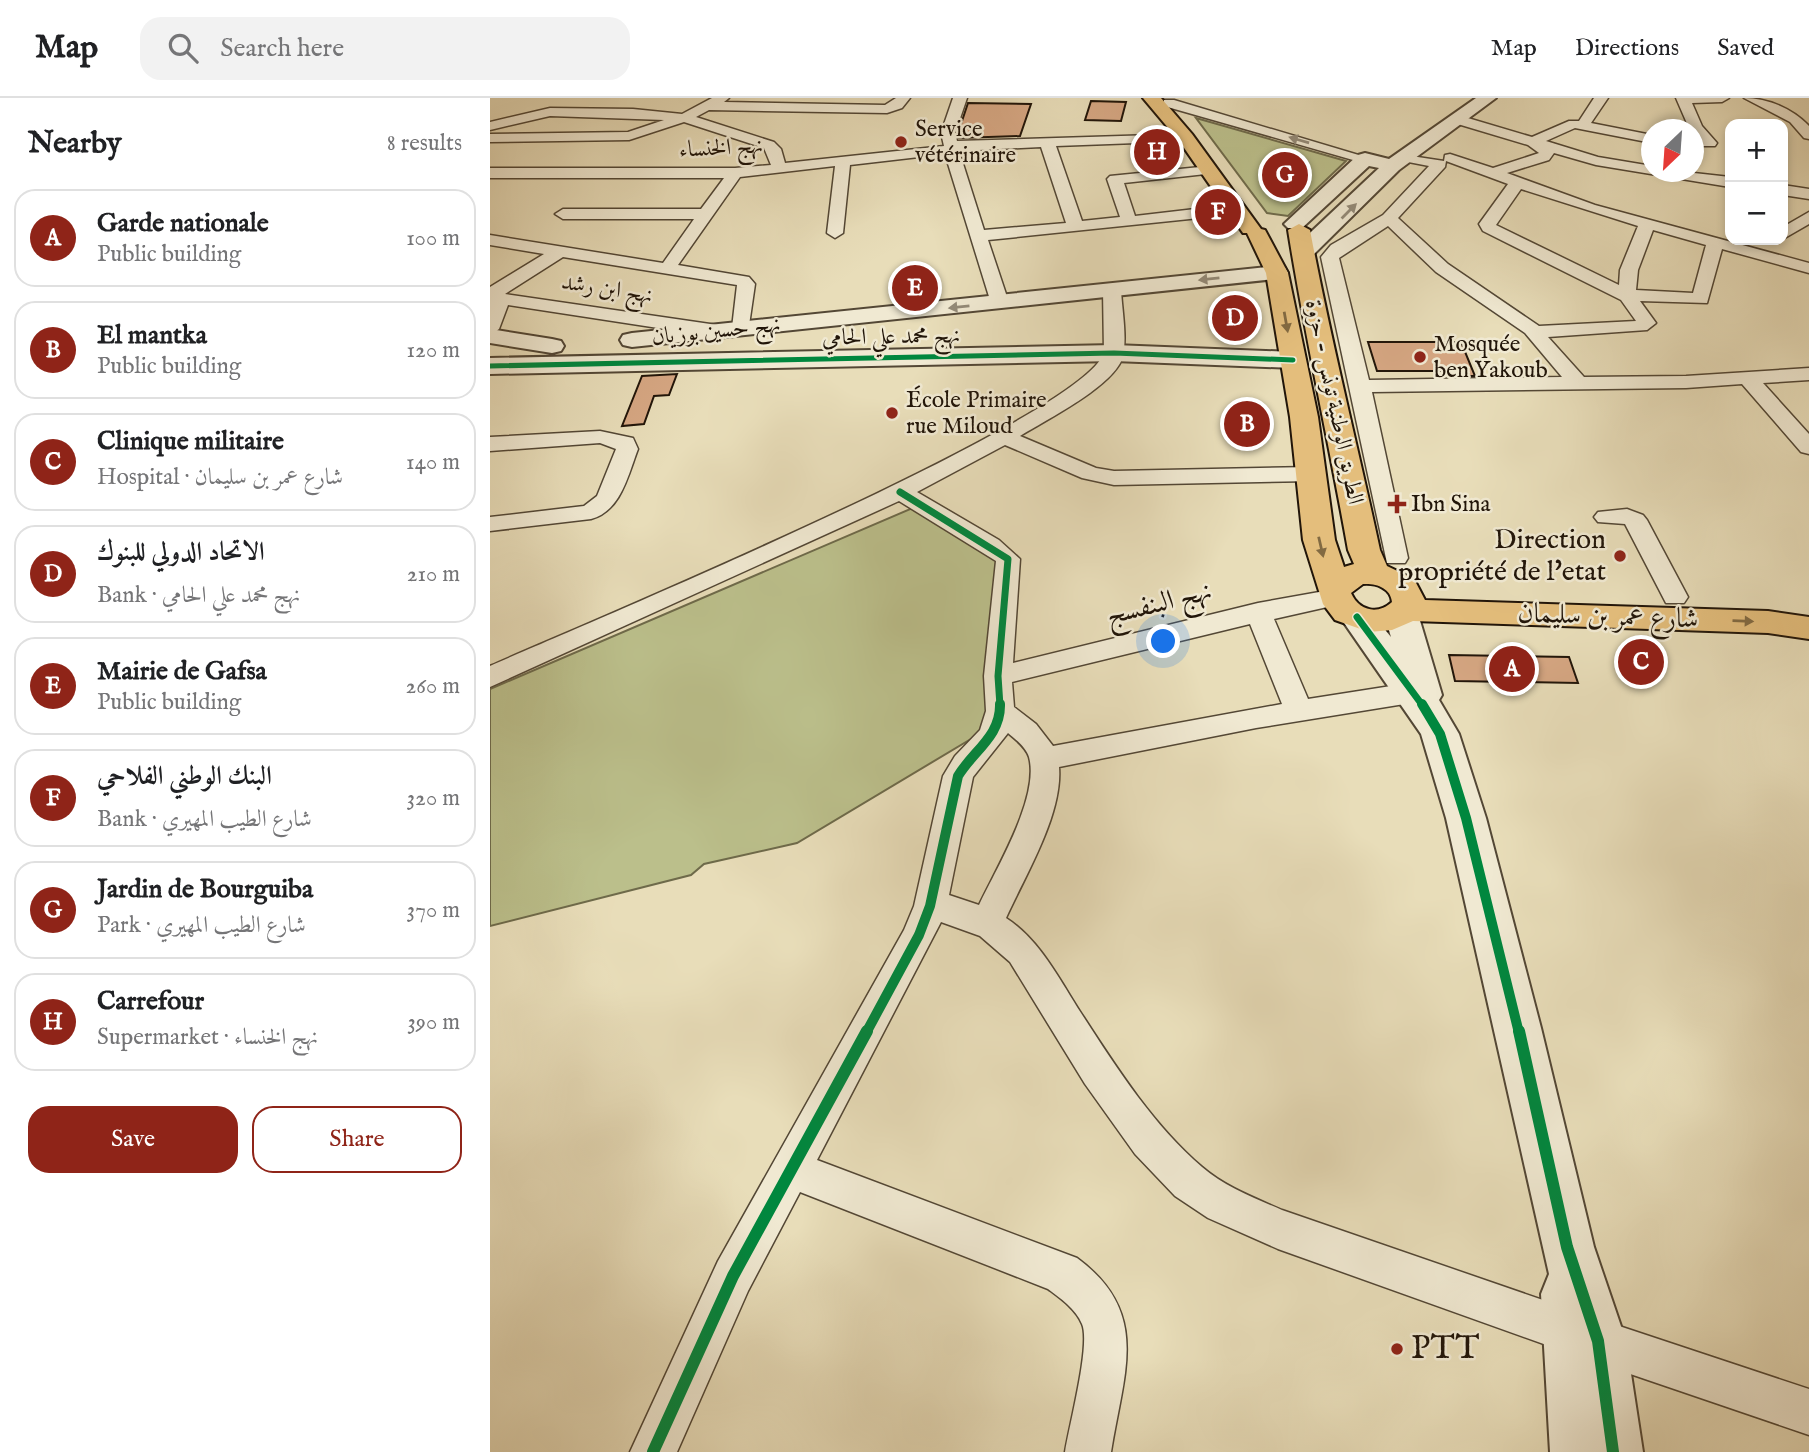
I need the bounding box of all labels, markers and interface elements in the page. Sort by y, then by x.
search box [140,17,630,80]
text: Map [35,27,98,69]
icon: search [164,29,202,67]
text: Search here [220,32,344,65]
text: Map [1491,33,1537,64]
text: Directions [1575,33,1679,64]
text: Saved [1717,33,1774,64]
place label: Service vétérinaire [915,115,1016,170]
north arrow [1641,119,1704,182]
map controls [1725,119,1788,245]
button: + [1725,119,1788,182]
text: Nearby [28,125,121,163]
pin: H [1134,126,1180,178]
text: 8 results [387,129,462,158]
street label: نهج الخنساء [678,131,764,170]
marker: Service vétérinaire [893,134,909,150]
one-way arrow [1288,135,1309,145]
pin: G [1262,149,1308,201]
button: − [1725,182,1788,245]
pin: F [1195,186,1241,238]
one-way arrow [1341,202,1358,219]
text: Garde nationale [97,207,269,240]
text: A [45,224,61,253]
text: 100 m [406,224,460,253]
text: Public building [97,240,241,269]
pin: E [892,262,938,314]
street label: نهج ابن رشد [558,267,655,315]
one-way arrow [1198,274,1220,285]
pin: D [1212,292,1258,344]
street label: الطريق الوطنية تونس - حزوة [1298,297,1370,507]
one-way arrow [948,302,970,313]
street label: نهج حسين بوزيان [650,310,783,357]
one-way arrow [1281,311,1292,333]
text: El mantka [97,319,207,352]
street label: نهج محمد علي الحامي [822,321,961,360]
place label: Mosquée ben Yakoub [1434,330,1548,385]
text: B [45,336,61,365]
text: 120 m [407,336,460,365]
marker: Mosquée ben Yakoub [1412,349,1428,365]
text: Public building [97,352,241,381]
place label: École Primaire rue Miloud [906,385,1047,441]
pin: B [1224,398,1270,450]
marker: École Primaire rue Miloud [884,405,900,421]
text: Clinique militaire [97,425,284,458]
text: C [45,448,61,477]
text: 140 m [406,448,460,477]
text: Hospital · شارع عمر بن سليمان [97,463,343,492]
place label: Ibn Sina [1411,490,1491,519]
marker: Ibn Sina [1389,496,1405,512]
place label: Direction propriété de l'etat [1398,523,1606,590]
text: الاتحاد الدولي للبنوك [97,536,265,569]
one-way arrow [1316,536,1327,558]
marker: Direction propriété de l'etat [1612,548,1628,564]
text: D [44,560,62,589]
text: 210 m [407,560,460,589]
street label: نهج البنفسج [1102,574,1217,639]
text: Bank · نهج محمد علي الحامي [97,581,300,610]
street label: شارع عمر بن سليمان [1517,596,1699,642]
one-way arrow [1733,616,1755,627]
your location [1146,624,1180,658]
pin: C [1618,636,1664,688]
pin: A [1489,643,1535,695]
text: Mairie de Gafsa [97,655,267,688]
text: E [45,672,61,701]
text: 260 m [405,672,460,701]
text: Public building [97,688,241,717]
text: البنك الوطني الفلاحي [97,760,272,793]
text: F [46,784,60,813]
text: 320 m [407,784,460,813]
text: Bank · شارع الطيب المهيري [97,805,312,834]
text: Jardin de Bourguiba [97,873,313,906]
text: G [44,896,62,925]
text: 370 m [407,896,460,925]
text: Park · شارع الطيب المهيري [97,911,306,940]
text: Carrefour [97,985,204,1018]
text: H [43,1008,63,1037]
text: 390 m [407,1008,460,1037]
text: Supermarket · نهج الخنساء [97,1023,318,1052]
button: Save [28,1106,238,1173]
button: Share [252,1106,462,1173]
place label: PTT [1411,1328,1479,1370]
marker: PTT [1389,1341,1405,1357]

